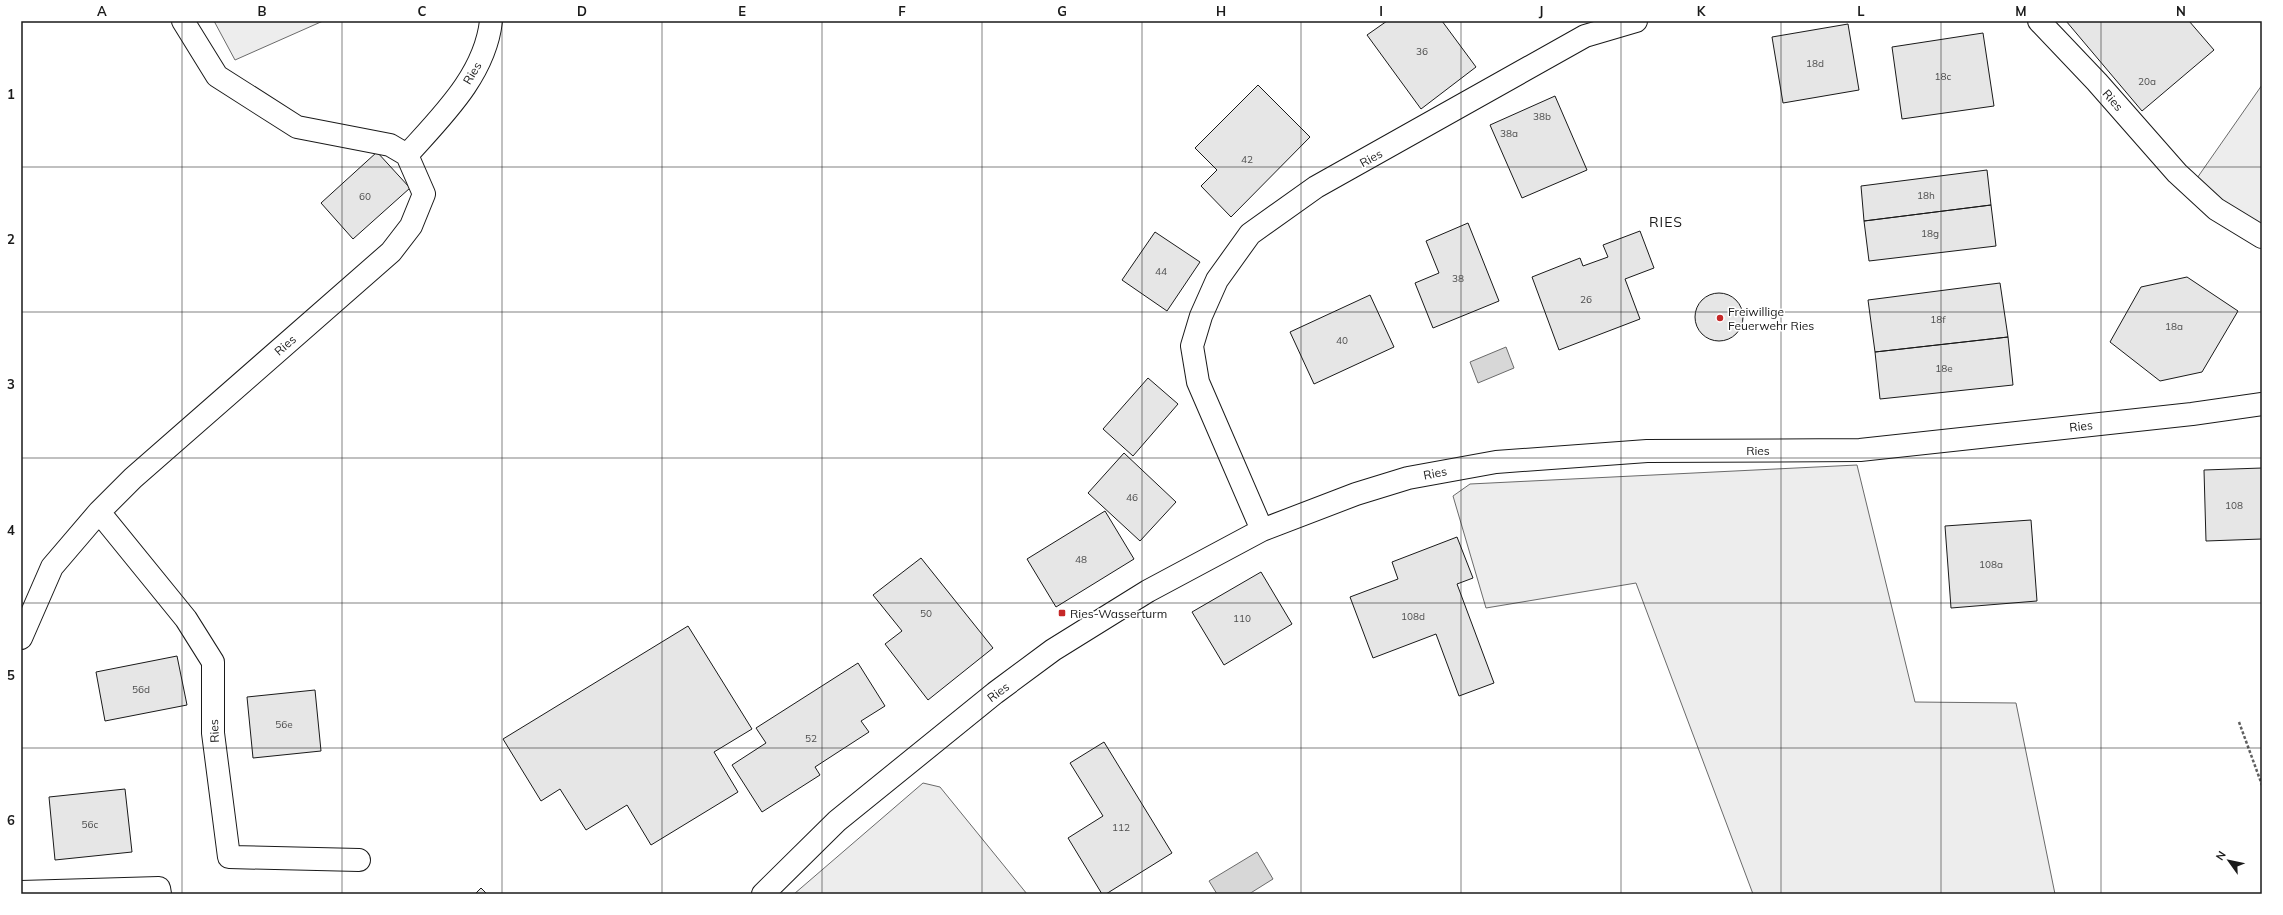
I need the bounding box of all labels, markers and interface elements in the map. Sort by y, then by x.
text: A [97,3,107,19]
text: B [258,3,267,19]
text: C [418,3,427,19]
text: D [577,3,587,19]
text: E [738,3,746,19]
text: F [898,3,906,19]
text: G [1057,3,1067,19]
text: H [1216,3,1226,19]
text: I [1379,3,1383,19]
text: J [1539,3,1543,19]
text: K [1697,3,1707,19]
text: L [1857,3,1865,19]
text: M [2015,3,2027,19]
text: N [2176,3,2186,19]
house number: 36 [1416,45,1428,58]
house number: 18d [1806,57,1824,70]
street label: Ries [459,59,485,87]
house number: 18c [1935,70,1952,83]
house number: 20a [2138,75,2156,88]
text: 1 [7,86,15,102]
street label: Ries [2100,86,2126,114]
house number: 38b [1533,110,1551,123]
house number: 38a [1500,127,1518,140]
street label: Ries [1357,146,1385,170]
house number: 42 [1241,153,1253,166]
house number: 18h [1917,189,1935,202]
house number: 60 [359,190,371,203]
district label: RIES [1649,213,1683,231]
house number: 18g [1921,227,1939,240]
text: 2 [7,231,15,247]
house number: 44 [1155,265,1167,278]
house number: 38 [1452,272,1464,285]
house number: 26 [1580,293,1592,306]
place label: Freiwillige Feuerwehr Ries [1728,304,1814,333]
marker: Freiwillige Feuerwehr Ries [1715,313,1725,323]
house number: 18f [1930,313,1946,326]
house number: 18a [2165,320,2183,333]
street label: Ries [271,332,299,358]
house number: 40 [1336,334,1348,347]
house number: 18e [1935,362,1953,375]
text: 3 [7,376,15,392]
street label: Ries [2068,417,2094,435]
street label: Ries [1746,443,1770,458]
street label: Ries [1422,463,1448,483]
house number: 46 [1126,491,1138,504]
house number: 108 [2225,499,2243,512]
text: 4 [7,522,15,538]
house number: 48 [1075,553,1087,566]
house number: 108a [1979,558,2003,571]
place label: Ries-Wasserturm [1070,606,1167,621]
house number: 50 [920,607,932,620]
marker: Ries-Wasserturm [1057,608,1067,618]
house number: 108d [1401,610,1425,623]
house number: 110 [1233,612,1251,625]
text: 5 [7,667,15,683]
street label: Ries [984,679,1012,705]
house number: 56d [132,683,150,696]
house number: 56e [275,718,293,731]
street label: Ries [206,719,222,743]
house number: 52 [805,732,817,745]
text: 6 [7,812,15,828]
house number: 56c [82,818,99,831]
house number: 112 [1112,821,1130,834]
north arrow [2209,841,2249,881]
text: N [2212,848,2229,863]

